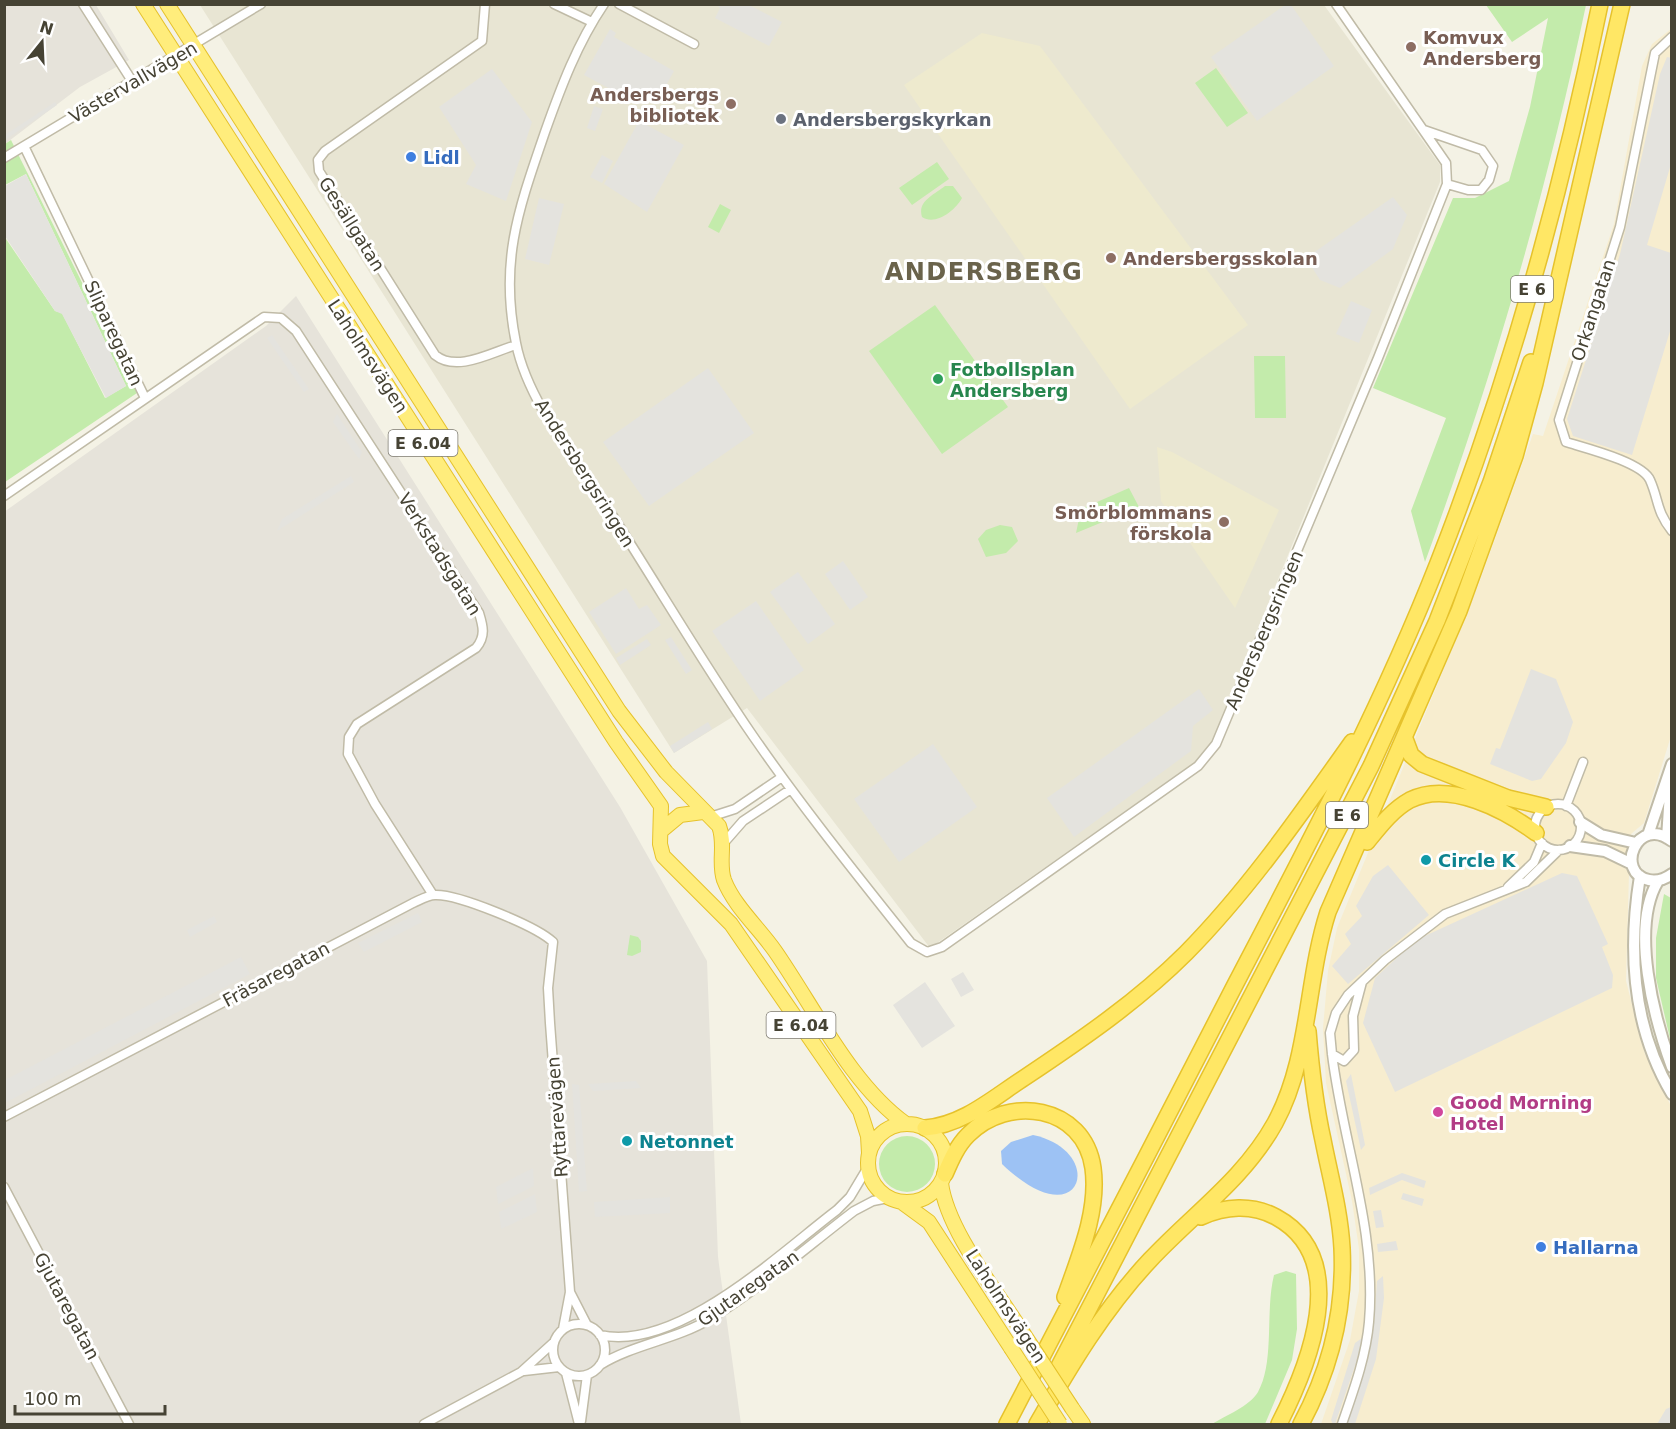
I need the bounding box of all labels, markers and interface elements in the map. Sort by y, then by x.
north arrow [12,12,72,72]
text: N [37,17,56,39]
place label: Komvux Andersberg [1423,27,1541,69]
street label: Västervallvägen [65,37,201,127]
marker: Komvux Andersberg [1404,40,1418,54]
place label: Andersbergs bibliotek [590,84,720,126]
marker: Andersbergs bibliotek [724,97,738,111]
place label: Andersbergskyrkan [793,109,992,130]
marker: Andersbergskyrkan [774,112,788,126]
place label: Lidl [423,147,460,168]
marker: Lidl [404,150,418,164]
street label: Gesällgatan [315,173,389,275]
place label: Andersbergsskolan [1123,248,1318,269]
marker: Andersbergsskolan [1104,251,1118,265]
street label: Orkangatan [1567,256,1619,364]
district label: ANDERSBERG [885,258,1083,286]
road number: E 6 [1511,276,1553,302]
street label: Sliparegatan [80,277,148,389]
street label: Laholmsvägen [324,295,412,417]
place label: Fotbollsplan Andersberg [950,359,1075,401]
marker: Fotbollsplan Andersberg [931,372,945,386]
street label: Andersbergsringen [531,395,639,551]
road number: E 6.04 [388,430,458,456]
street label: Verkstadsgatan [394,489,486,619]
place label: Smörblommans förskola [1054,502,1212,544]
marker: Smörblommans förskola [1217,515,1231,529]
street label: Andersbergsringen [1221,547,1307,713]
road number: E 6 [1326,802,1368,828]
place label: Circle K [1438,850,1517,871]
marker: Circle K [1419,853,1433,867]
street label: Fräsaregatan [219,937,333,1011]
road number: E 6.04 [766,1012,836,1038]
street label: Ryttarevägen [542,1056,572,1178]
place label: Good Morning Hotel [1450,1092,1593,1134]
marker: Good Morning Hotel [1431,1105,1445,1119]
place label: Netonnet [639,1131,734,1152]
marker: Netonnet [620,1134,634,1148]
place label: Hallarna [1553,1237,1639,1258]
marker: Hallarna [1534,1240,1548,1254]
street label: Gjutaregatan [693,1245,803,1331]
street label: Laholmsvägen [962,1245,1050,1367]
street label: Gjutaregatan [30,1249,104,1363]
scale bar [15,1378,165,1416]
text: 100 m [24,1388,82,1409]

